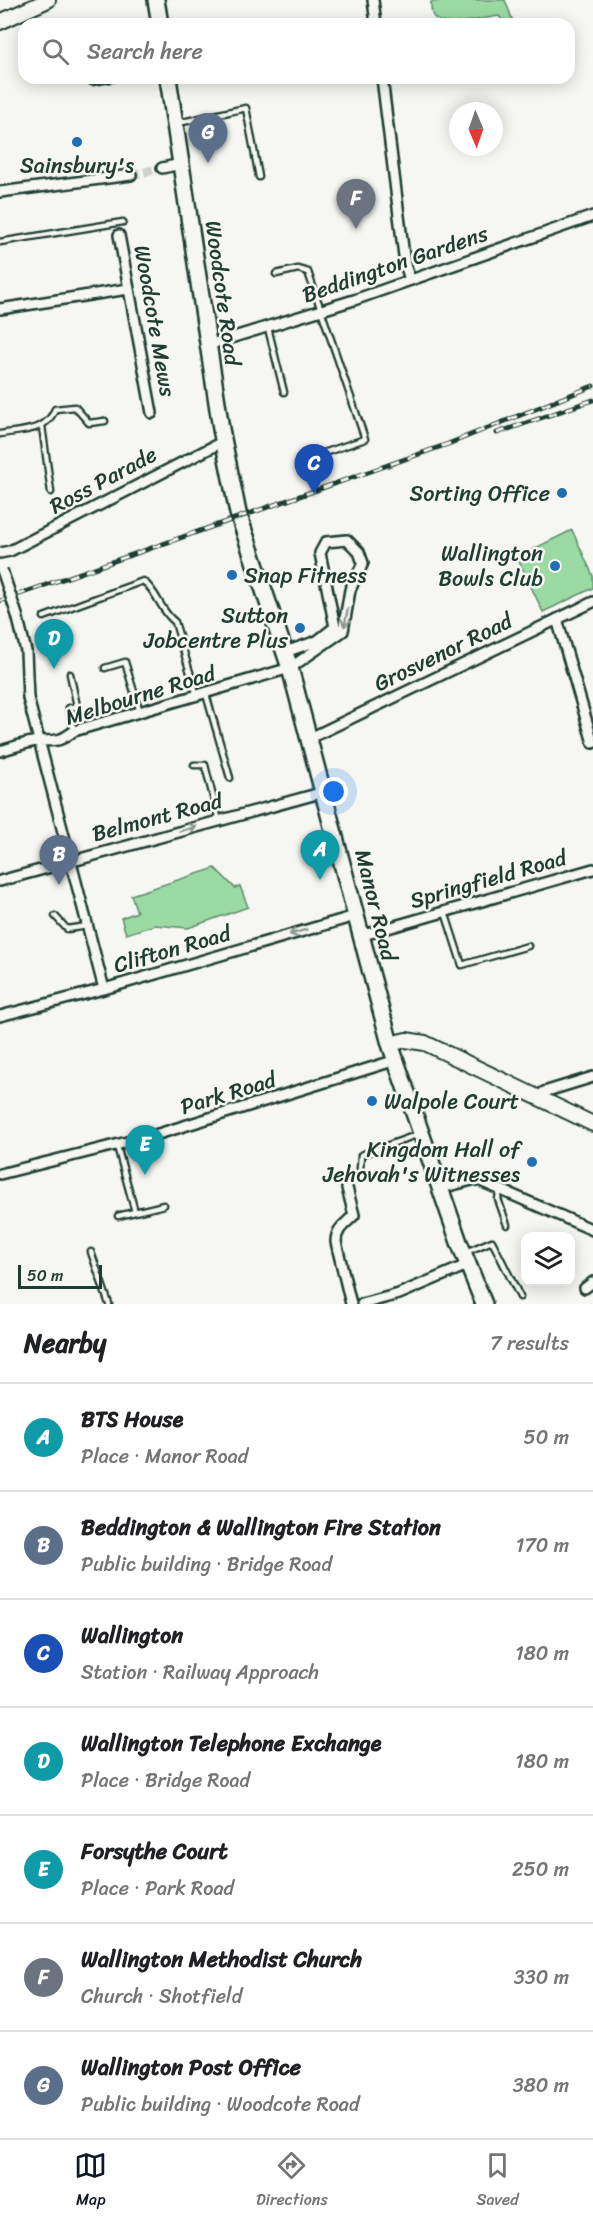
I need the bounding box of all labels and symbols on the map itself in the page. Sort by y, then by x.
north arrow [449,102,503,156]
pin: G [188,114,228,163]
marker: Sainsbury's [70,135,84,149]
place label: Sainsbury's [20,146,134,185]
pin: F [336,180,376,229]
street label: Beddington Gardens [297,214,494,314]
street label: Woodcote Road [194,218,253,369]
street label: Woodcote Mews [122,242,188,401]
street label: Ross Parade [42,435,164,525]
pin: C [294,444,334,494]
place label: Sorting Office [409,474,550,513]
marker: Sorting Office [555,486,569,500]
place label: Wallington Bowls Club [438,534,543,598]
place label: Snap Fitness [244,556,367,595]
marker: Wallington Bowls Club [548,559,562,573]
marker: Snap Fitness [225,568,239,582]
place label: Sutton Jobcentre Plus [143,596,289,660]
street label: Grosvenor Road [367,601,520,702]
one-way arrow [340,608,351,627]
pin: D [34,620,74,669]
marker: Sutton Jobcentre Plus [293,621,307,635]
street label: Melbourne Road [60,653,221,736]
your location [319,777,348,806]
street label: Belmont Road [87,781,228,853]
one-way arrow [178,823,197,835]
pin: A [300,830,340,880]
pin: B [40,836,78,885]
street label: Springfield Road [405,838,572,920]
street label: Manor Road [343,845,409,966]
street label: Clifton Road [109,913,237,984]
one-way arrow [289,927,308,938]
street label: Park Road [175,1060,282,1126]
place label: Walpole Court [384,1082,519,1121]
marker: Walpole Court [365,1094,379,1108]
pin: E [126,1126,164,1175]
place label: Kingdom Hall of Jehovah's Witnesses [322,1130,523,1194]
marker: Kingdom Hall of Jehovah's Witnesses [525,1155,539,1169]
scale bar [18,1262,102,1290]

